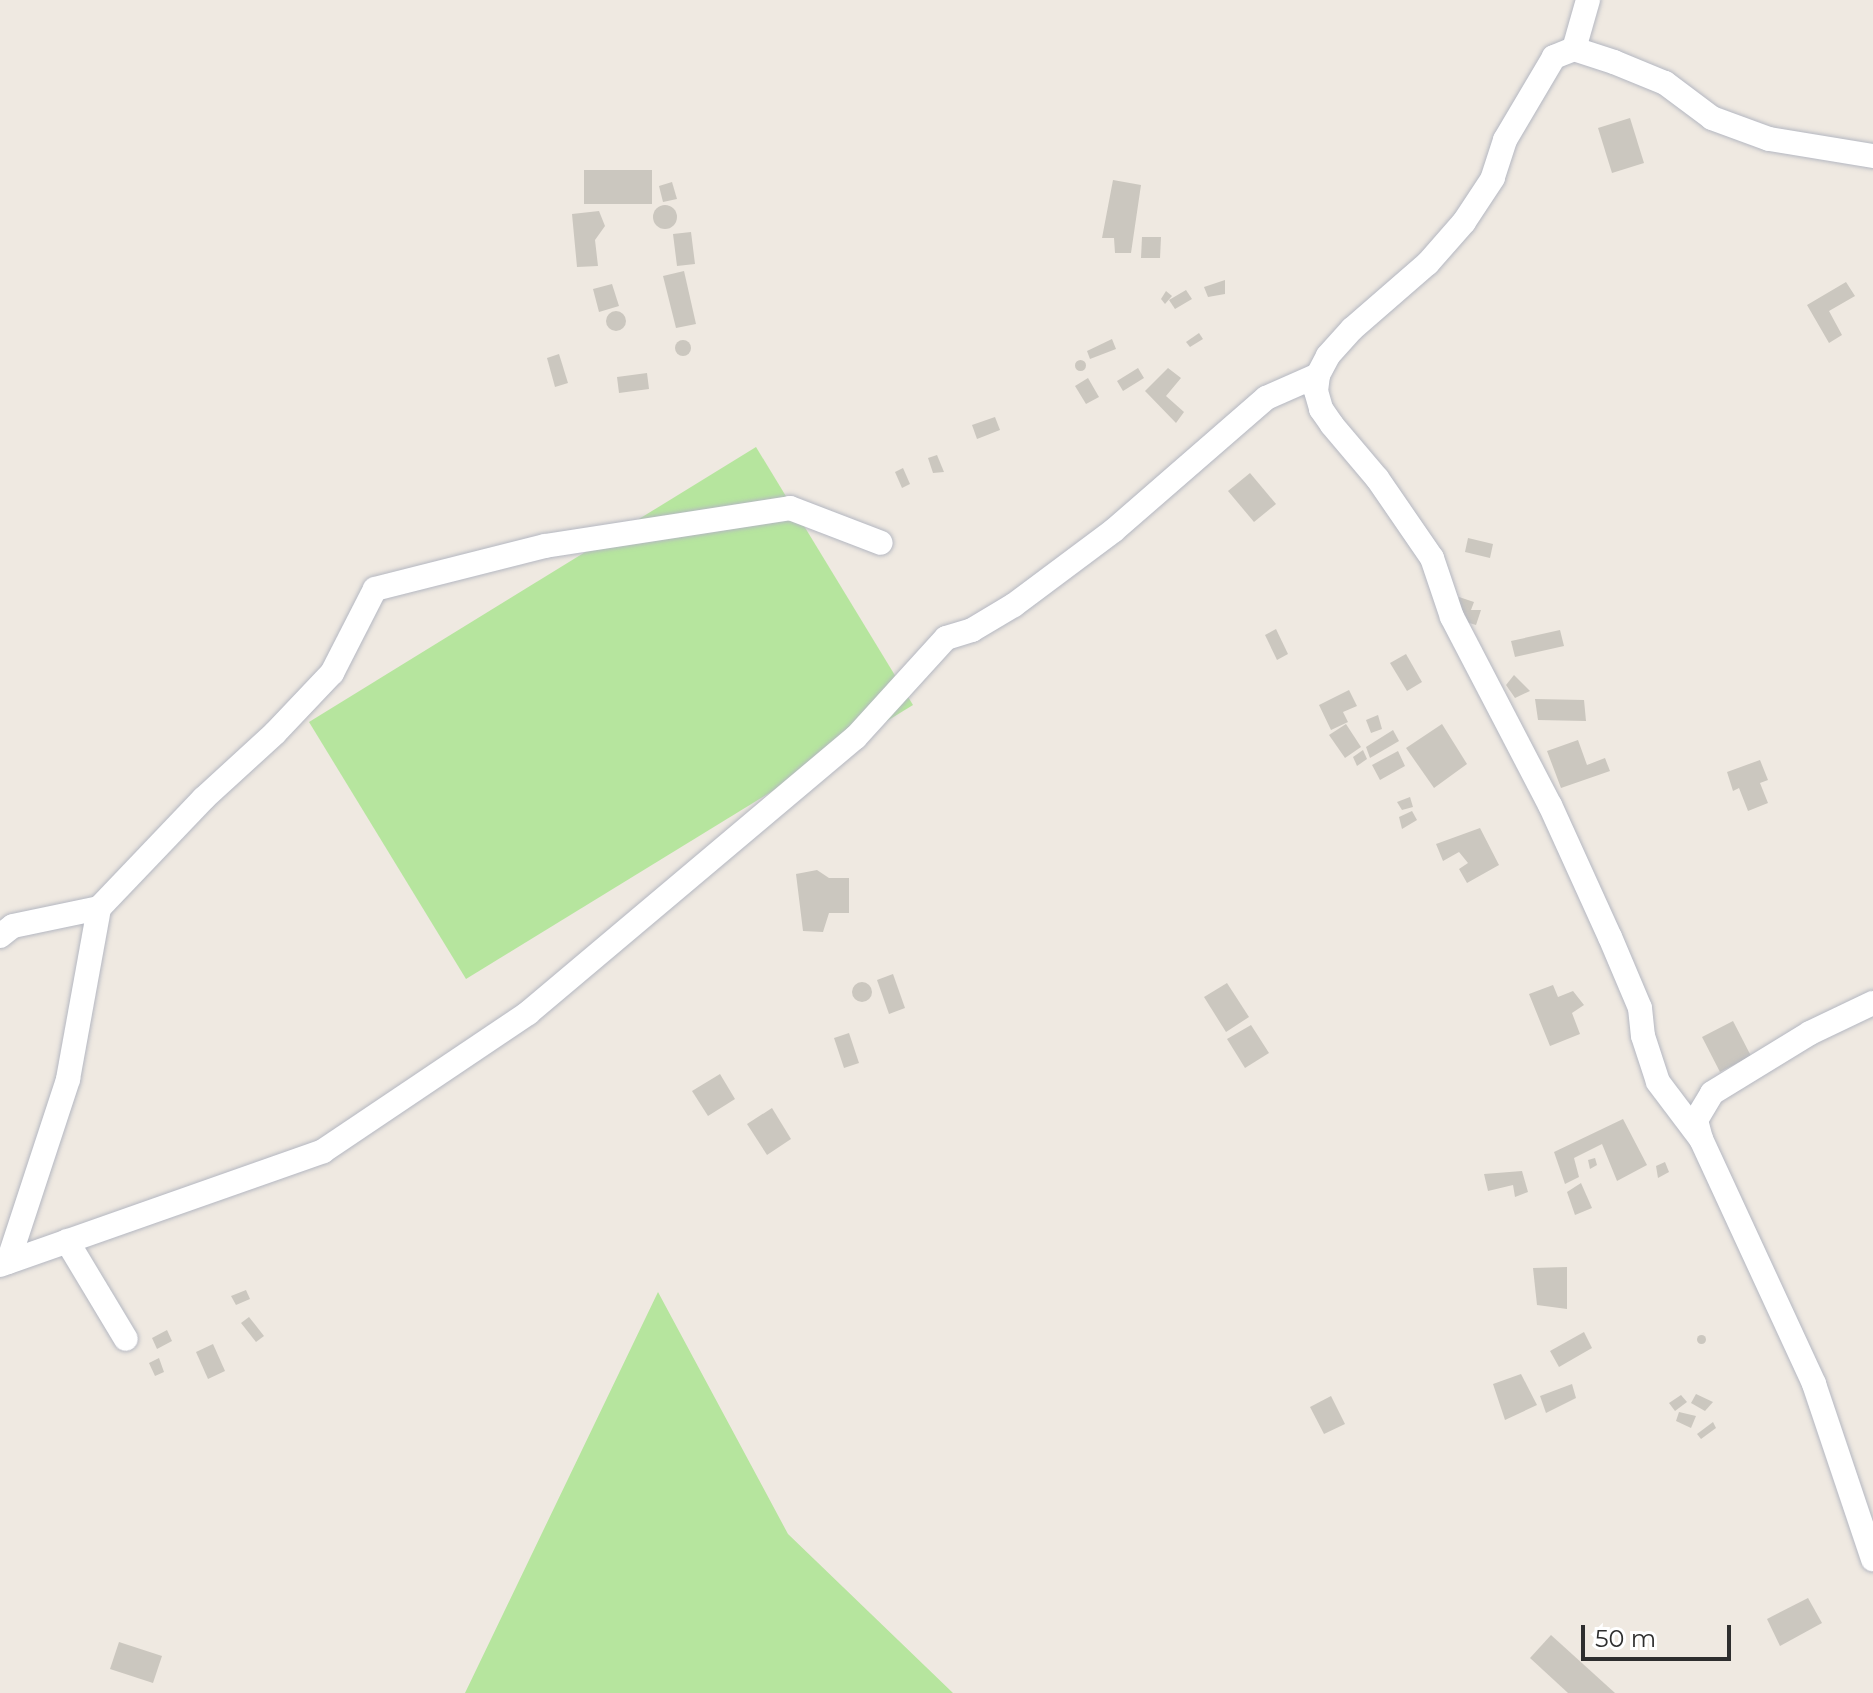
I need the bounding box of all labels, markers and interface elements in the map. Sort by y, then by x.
scale bar [1585,1609,1735,1659]
text: 50 m [1595,1624,1656,1653]

